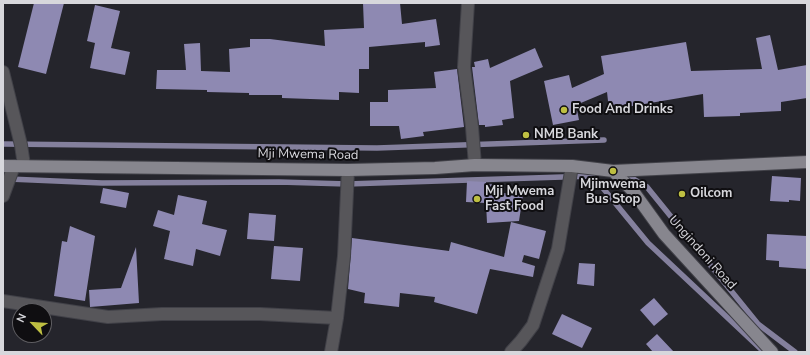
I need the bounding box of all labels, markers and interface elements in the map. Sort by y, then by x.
place label: Food And Drinks [572,102,673,118]
marker: Food And Drinks [559,105,569,115]
place label: NMB Bank [534,127,598,143]
marker: NMB Bank [521,130,531,140]
street label: Mji Mwema Road [257,146,359,164]
marker: Mjimwema Bus Stop [608,166,618,176]
place label: Mjimwema Bus Stop [580,177,646,208]
place label: Mji Mwema Fast Food [485,184,554,215]
place label: Oilcom [690,186,732,202]
marker: Oilcom [677,189,687,199]
marker: Mji Mwema Fast Food [472,194,482,204]
street label: Ungindoni Road [665,213,739,293]
north arrow [12,303,52,343]
text: N [13,311,30,325]

